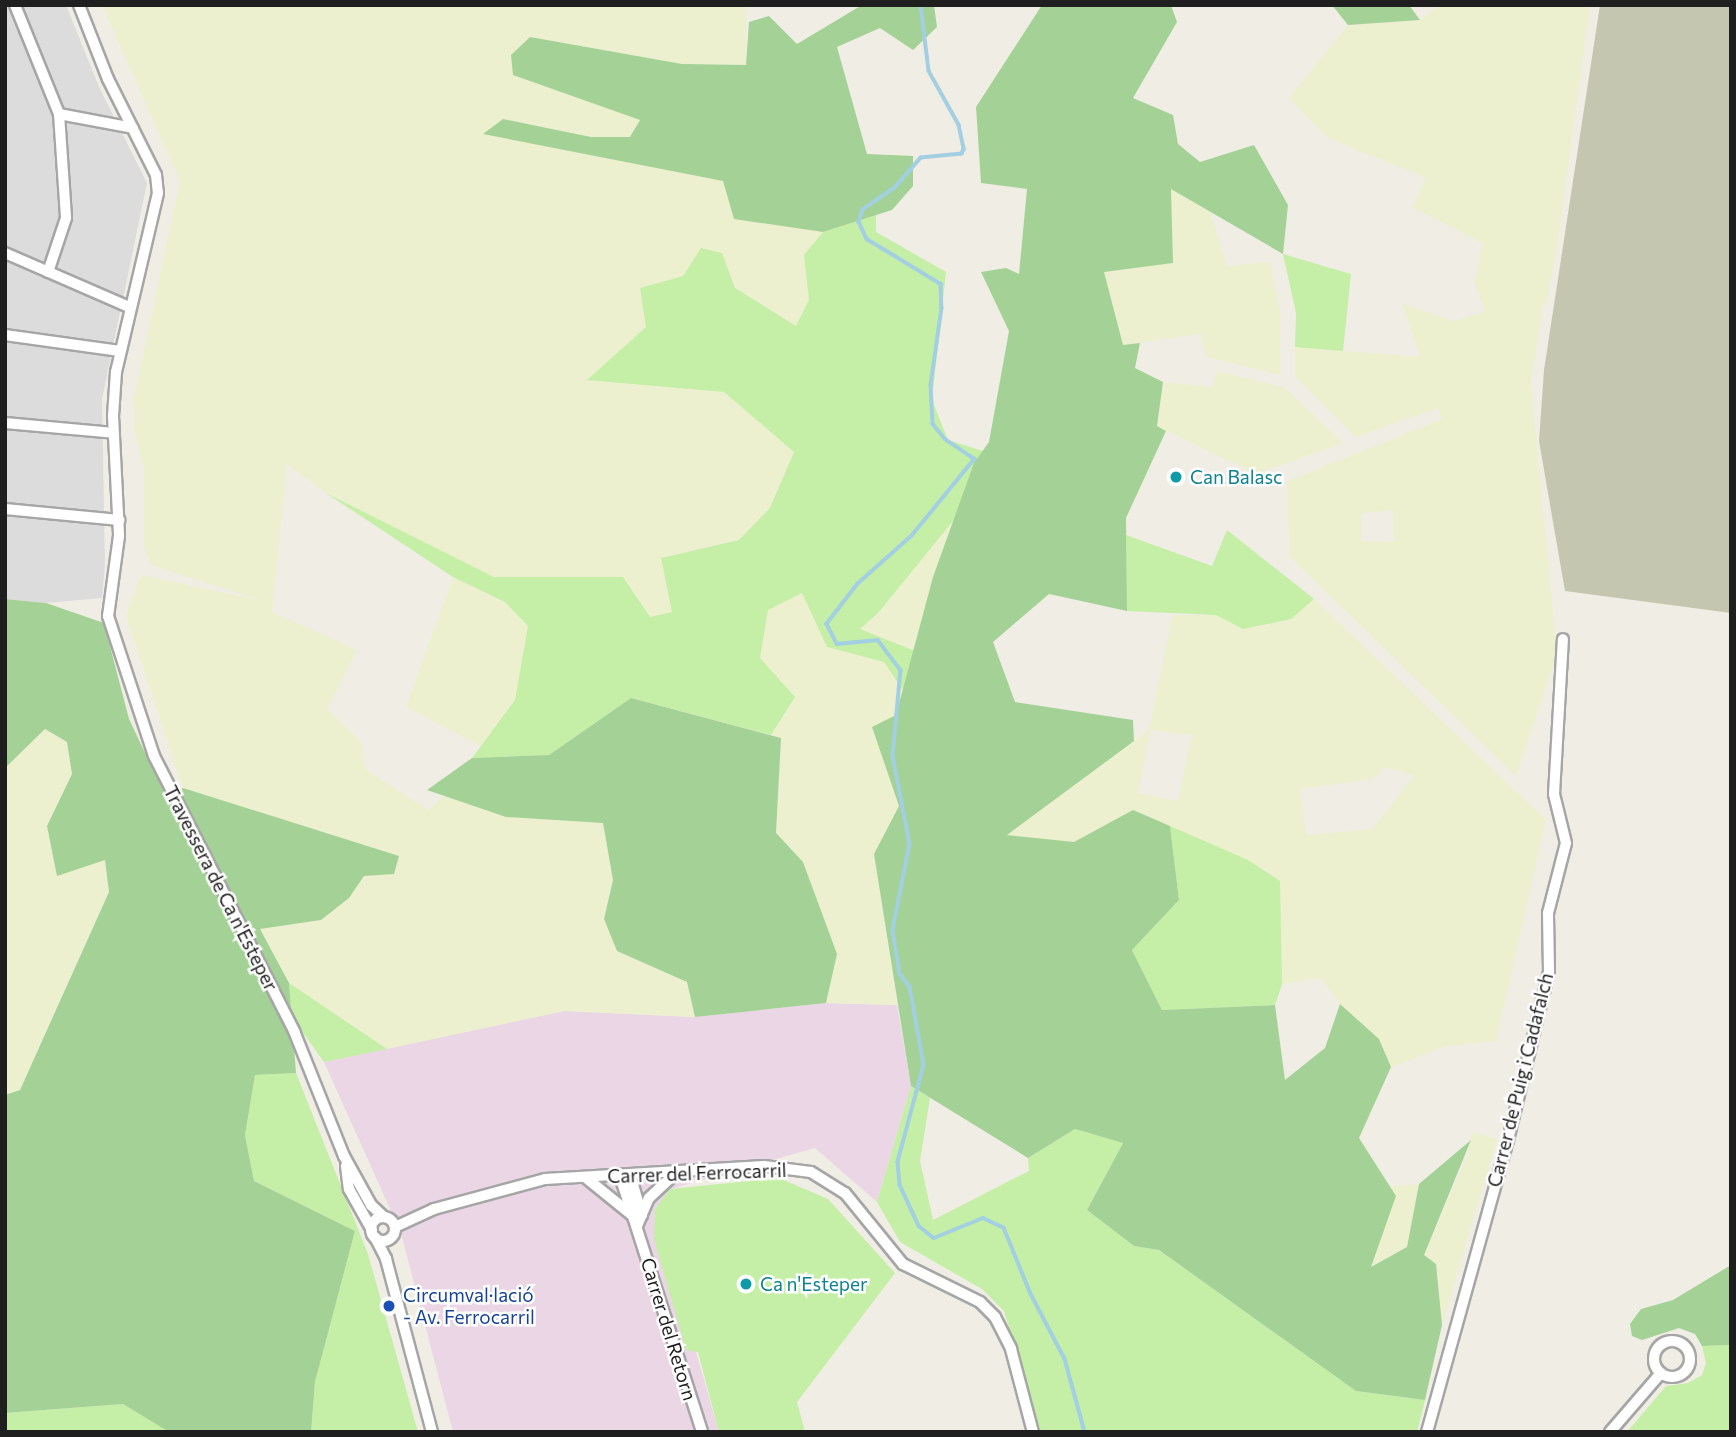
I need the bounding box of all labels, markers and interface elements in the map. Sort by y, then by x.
place label: Can Balasc [1190,466,1282,488]
marker: Can Balasc [1168,469,1184,485]
street label: Travessera de Ca n'Esteper [159,781,283,995]
street label: Carrer de Puig i Cadafalch [1482,971,1558,1189]
street label: Carrer del Ferrocarril [607,1158,787,1188]
street label: Carrer del Retorn [636,1255,702,1403]
place label: Ca n'Esteper [760,1273,868,1295]
marker: Ca n'Esteper [738,1276,754,1292]
place label: Circumval·lació - Av. Ferrocarril [403,1284,535,1328]
marker: Circumval·lació - Av. Ferrocarril [381,1298,397,1314]

